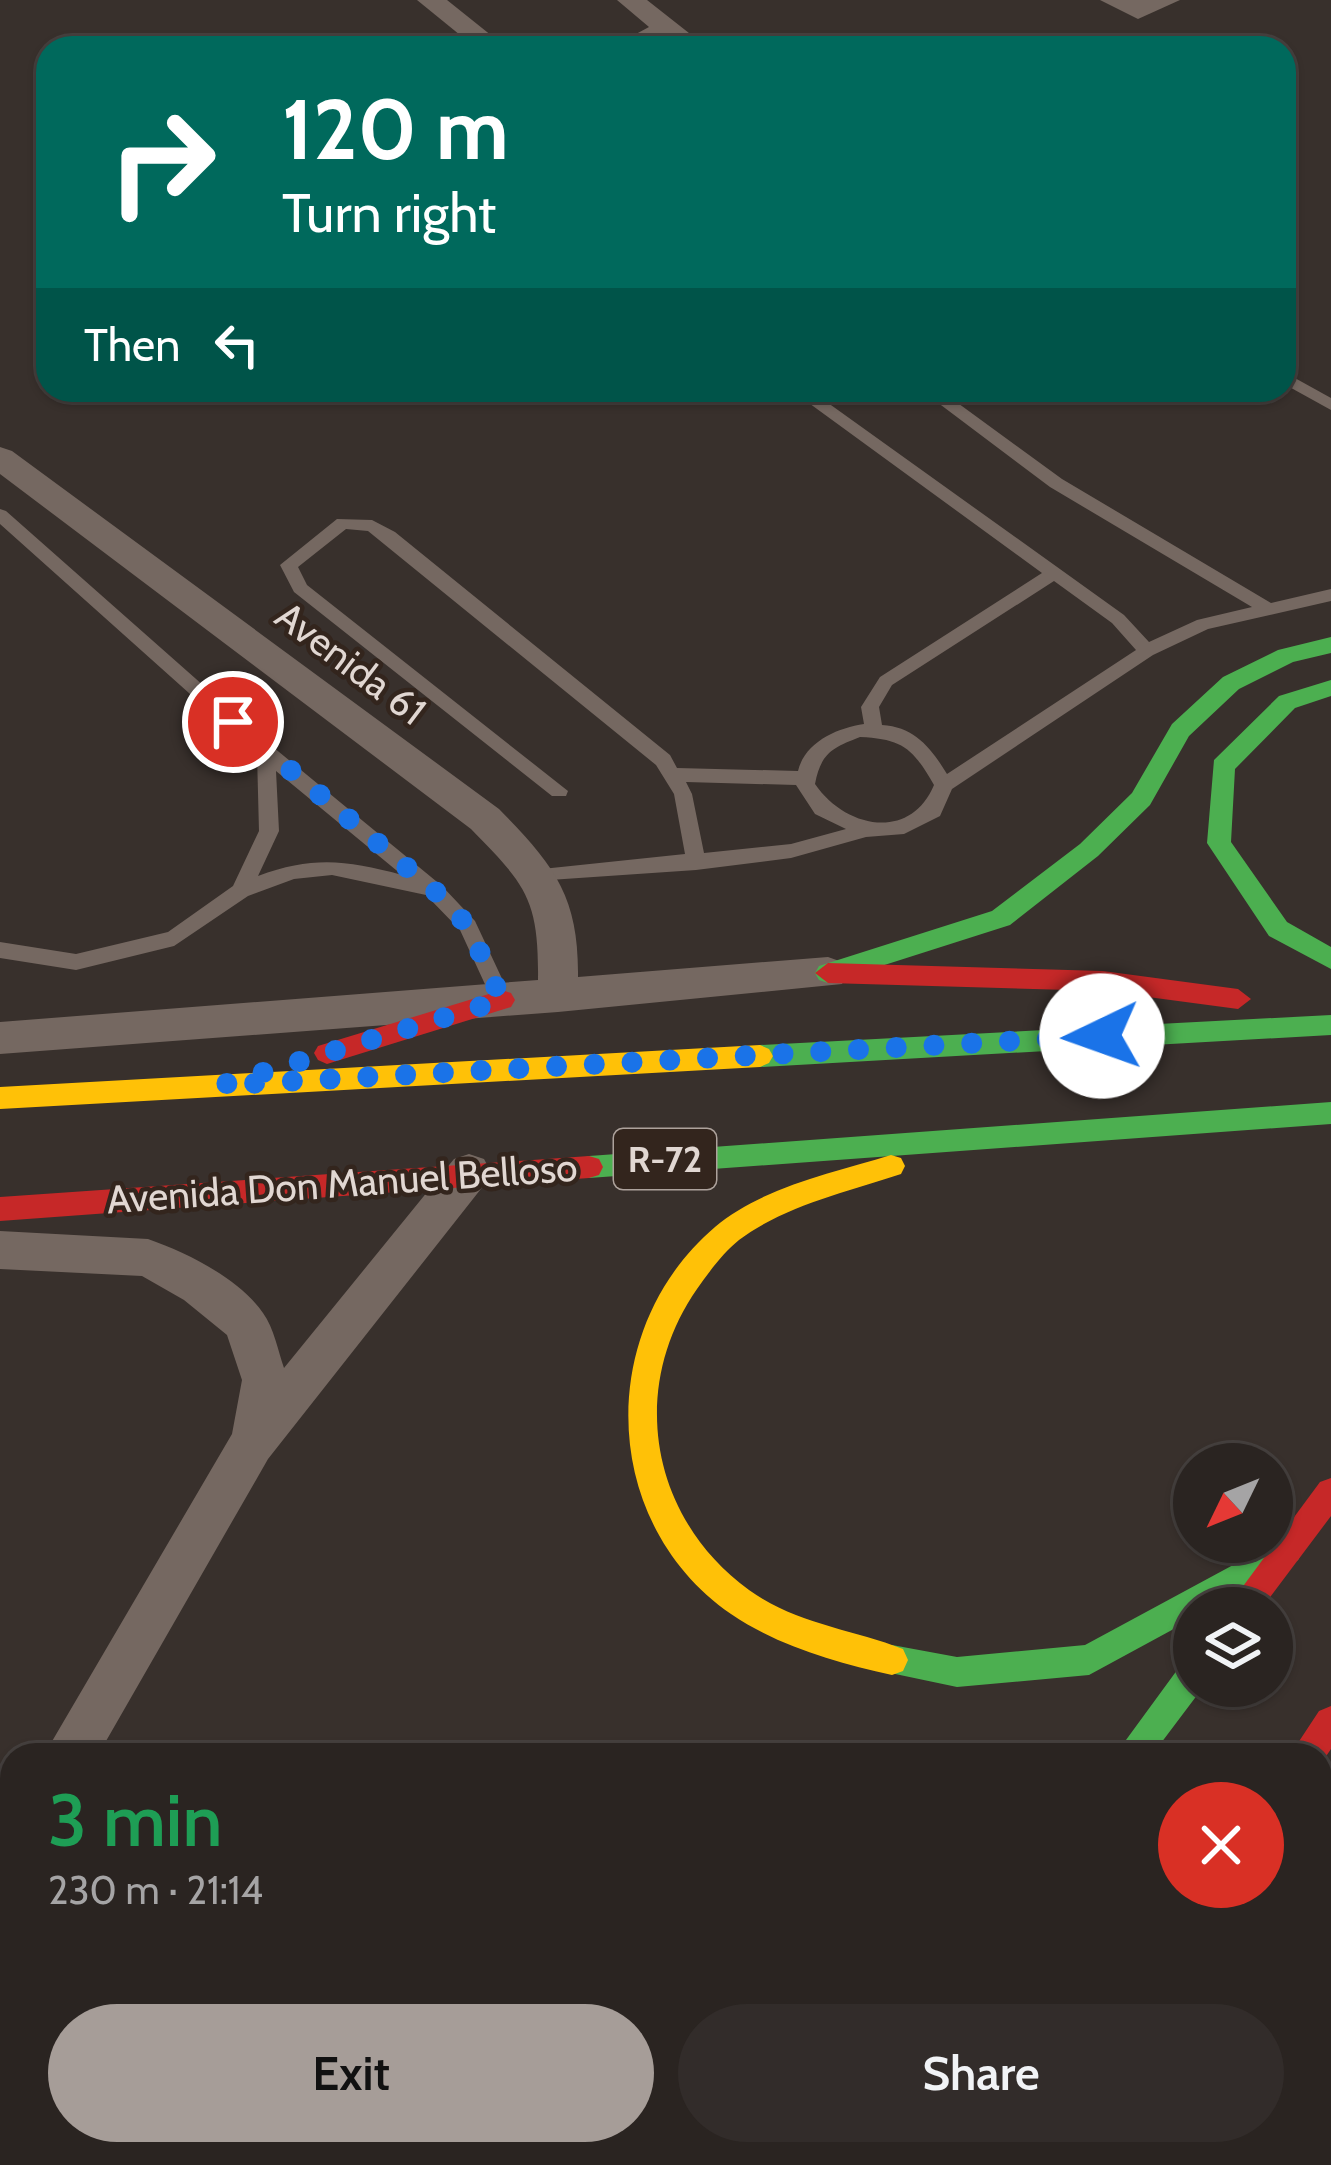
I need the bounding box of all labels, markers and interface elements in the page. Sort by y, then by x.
text: 120 m [282,78,509,180]
icon: right [84,84,240,240]
text: Turn right [282,180,496,246]
icon: left [204,312,270,378]
text: Then [84,318,180,372]
street label: Avenida 61 [267,591,435,735]
pin [182,671,284,773]
icon: arrive [200,689,266,755]
position arrow [1039,973,1165,1099]
road number: R-72 [614,1129,716,1189]
street label: Avenida Don Manuel Belloso [105,1143,579,1223]
north arrow [1173,1443,1293,1563]
map controls [1173,1443,1293,1707]
button: layers [1173,1587,1293,1707]
text: 3 min [48,1777,222,1864]
button: close [1158,1782,1284,1908]
text: 230 m · 21:14 [48,1866,263,1914]
button: Exit [48,2004,654,2142]
button: Share [678,2004,1284,2142]

